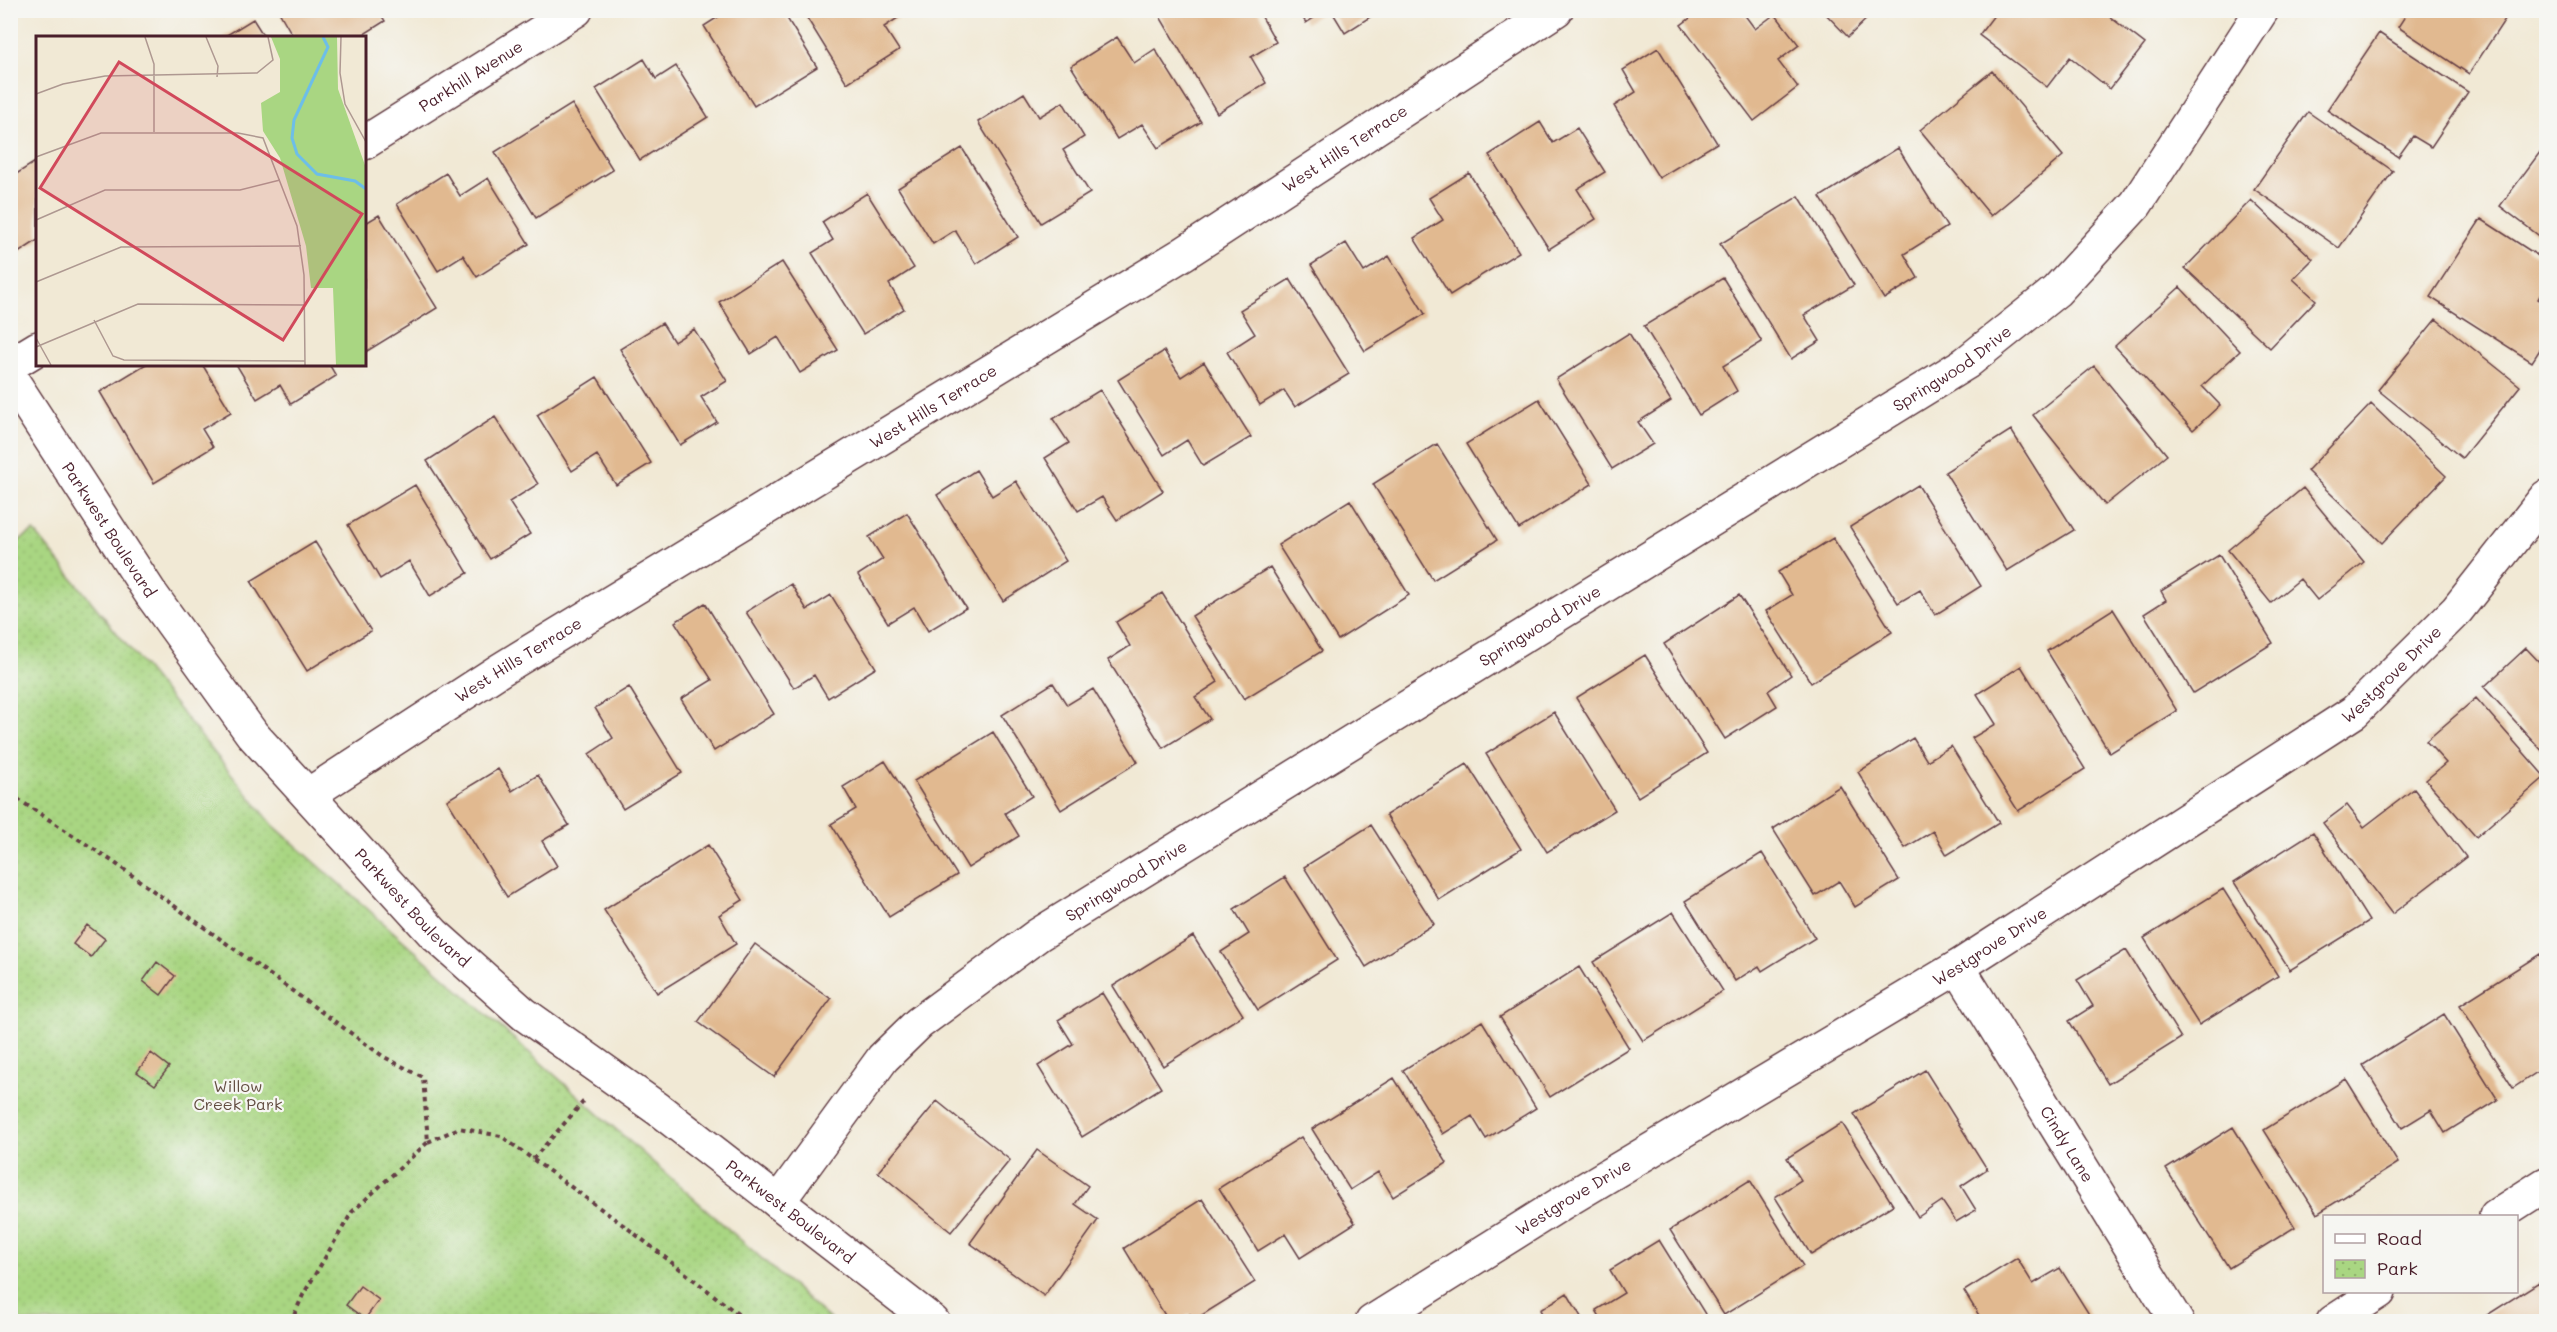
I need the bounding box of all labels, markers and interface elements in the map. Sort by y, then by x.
street label: Parkhill Avenue [415,35,526,116]
inset map [36,36,366,366]
street label: West Hills Terrace [1278,99,1411,196]
street label: Springwood Drive [1889,320,2015,416]
street label: West Hills Terrace [865,359,1000,453]
street label: Parkwest Boulevard [58,458,161,601]
street label: Springwood Drive [1475,580,1604,671]
street label: West Hills Terrace [451,612,585,707]
street label: Westgrove Drive [2337,621,2445,727]
street label: Springwood Drive [1061,835,1191,926]
street label: Parkwest Boulevard [351,843,475,971]
street label: Westgrove Drive [1928,902,2050,990]
park label: Willow Creek Park [193,1075,283,1114]
street label: Cindy Lane [2036,1102,2099,1186]
street label: Westgrove Drive [1511,1153,1635,1240]
street label: Parkwest Boulevard [722,1155,859,1268]
legend [2323,1215,2518,1293]
text: Road [2377,1226,2422,1250]
text: Park [2377,1256,2418,1280]

